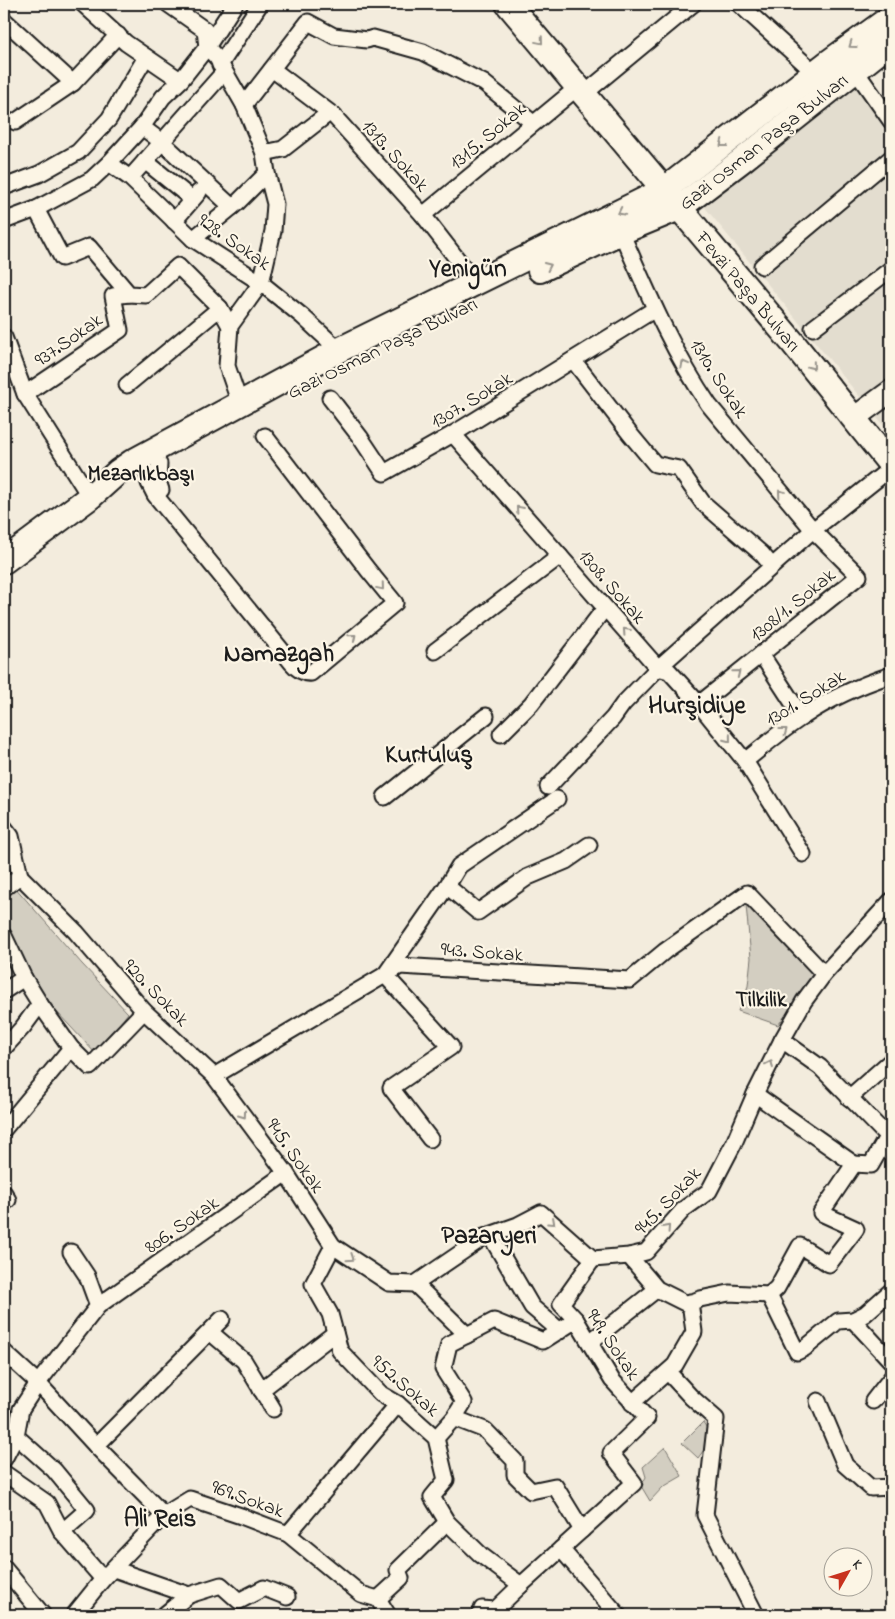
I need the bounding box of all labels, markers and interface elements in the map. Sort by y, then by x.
one-way arrow [534,35,542,44]
one-way arrow [848,39,858,48]
street label: Gazi Osman Paşa Bulvarı [673,67,856,219]
street label: 1315. Sokak [444,96,534,178]
street label: 1313. Sokak [353,114,435,200]
one-way arrow [720,139,729,147]
one-way arrow [617,206,626,216]
street label: 928. Sokak [191,207,276,279]
street label: Fevzi Paşa Bulvarı [687,225,807,360]
district label: Yenigün [428,252,507,290]
one-way arrow [543,262,552,272]
street label: Gazi Osman Paşa Bulvarı [283,291,483,408]
street label: 937.Sokak [29,307,110,375]
street label: 1310. Sokak [681,334,755,425]
one-way arrow [680,360,690,369]
one-way arrow [806,360,814,369]
street label: 1307. Sokak [426,365,519,437]
district label: Mezarlıkbaşı [87,459,195,491]
one-way arrow [779,490,787,499]
one-way arrow [516,506,525,515]
street label: 1308. Sokak [570,544,652,632]
street label: 1308/1. Sokak [744,562,843,650]
one-way arrow [376,581,385,590]
one-way arrow [623,628,632,637]
one-way arrow [348,634,357,643]
district label: Namazgah [224,637,334,675]
street label: 1301. Sokak [761,663,852,735]
one-way arrow [731,671,740,679]
district label: Hurşidiye [648,689,746,726]
one-way arrow [778,729,787,737]
one-way arrow [722,733,730,742]
district label: Kurtuluş [385,738,473,774]
street label: 943. Sokak [440,936,524,971]
street label: 920. Sokak [115,953,195,1034]
district label: Tilkilik [735,985,788,1017]
one-way arrow [764,1060,775,1069]
one-way arrow [237,1109,246,1119]
street label: 945. Sokak [257,1113,331,1200]
street label: 945. Sokak [629,1161,709,1243]
street label: 806. Sokak [139,1190,226,1262]
one-way arrow [547,1217,556,1226]
district label: Pazaryeri [441,1219,537,1256]
one-way arrow [661,1225,670,1234]
one-way arrow [345,1251,354,1261]
street label: 949. Sokak [577,1304,647,1387]
street label: 952.Sokak [364,1349,445,1425]
street label: 969.Sokak [207,1474,288,1527]
district label: Ali Reis [124,1502,197,1538]
north arrow [822,1546,872,1596]
text: K [847,1556,868,1575]

